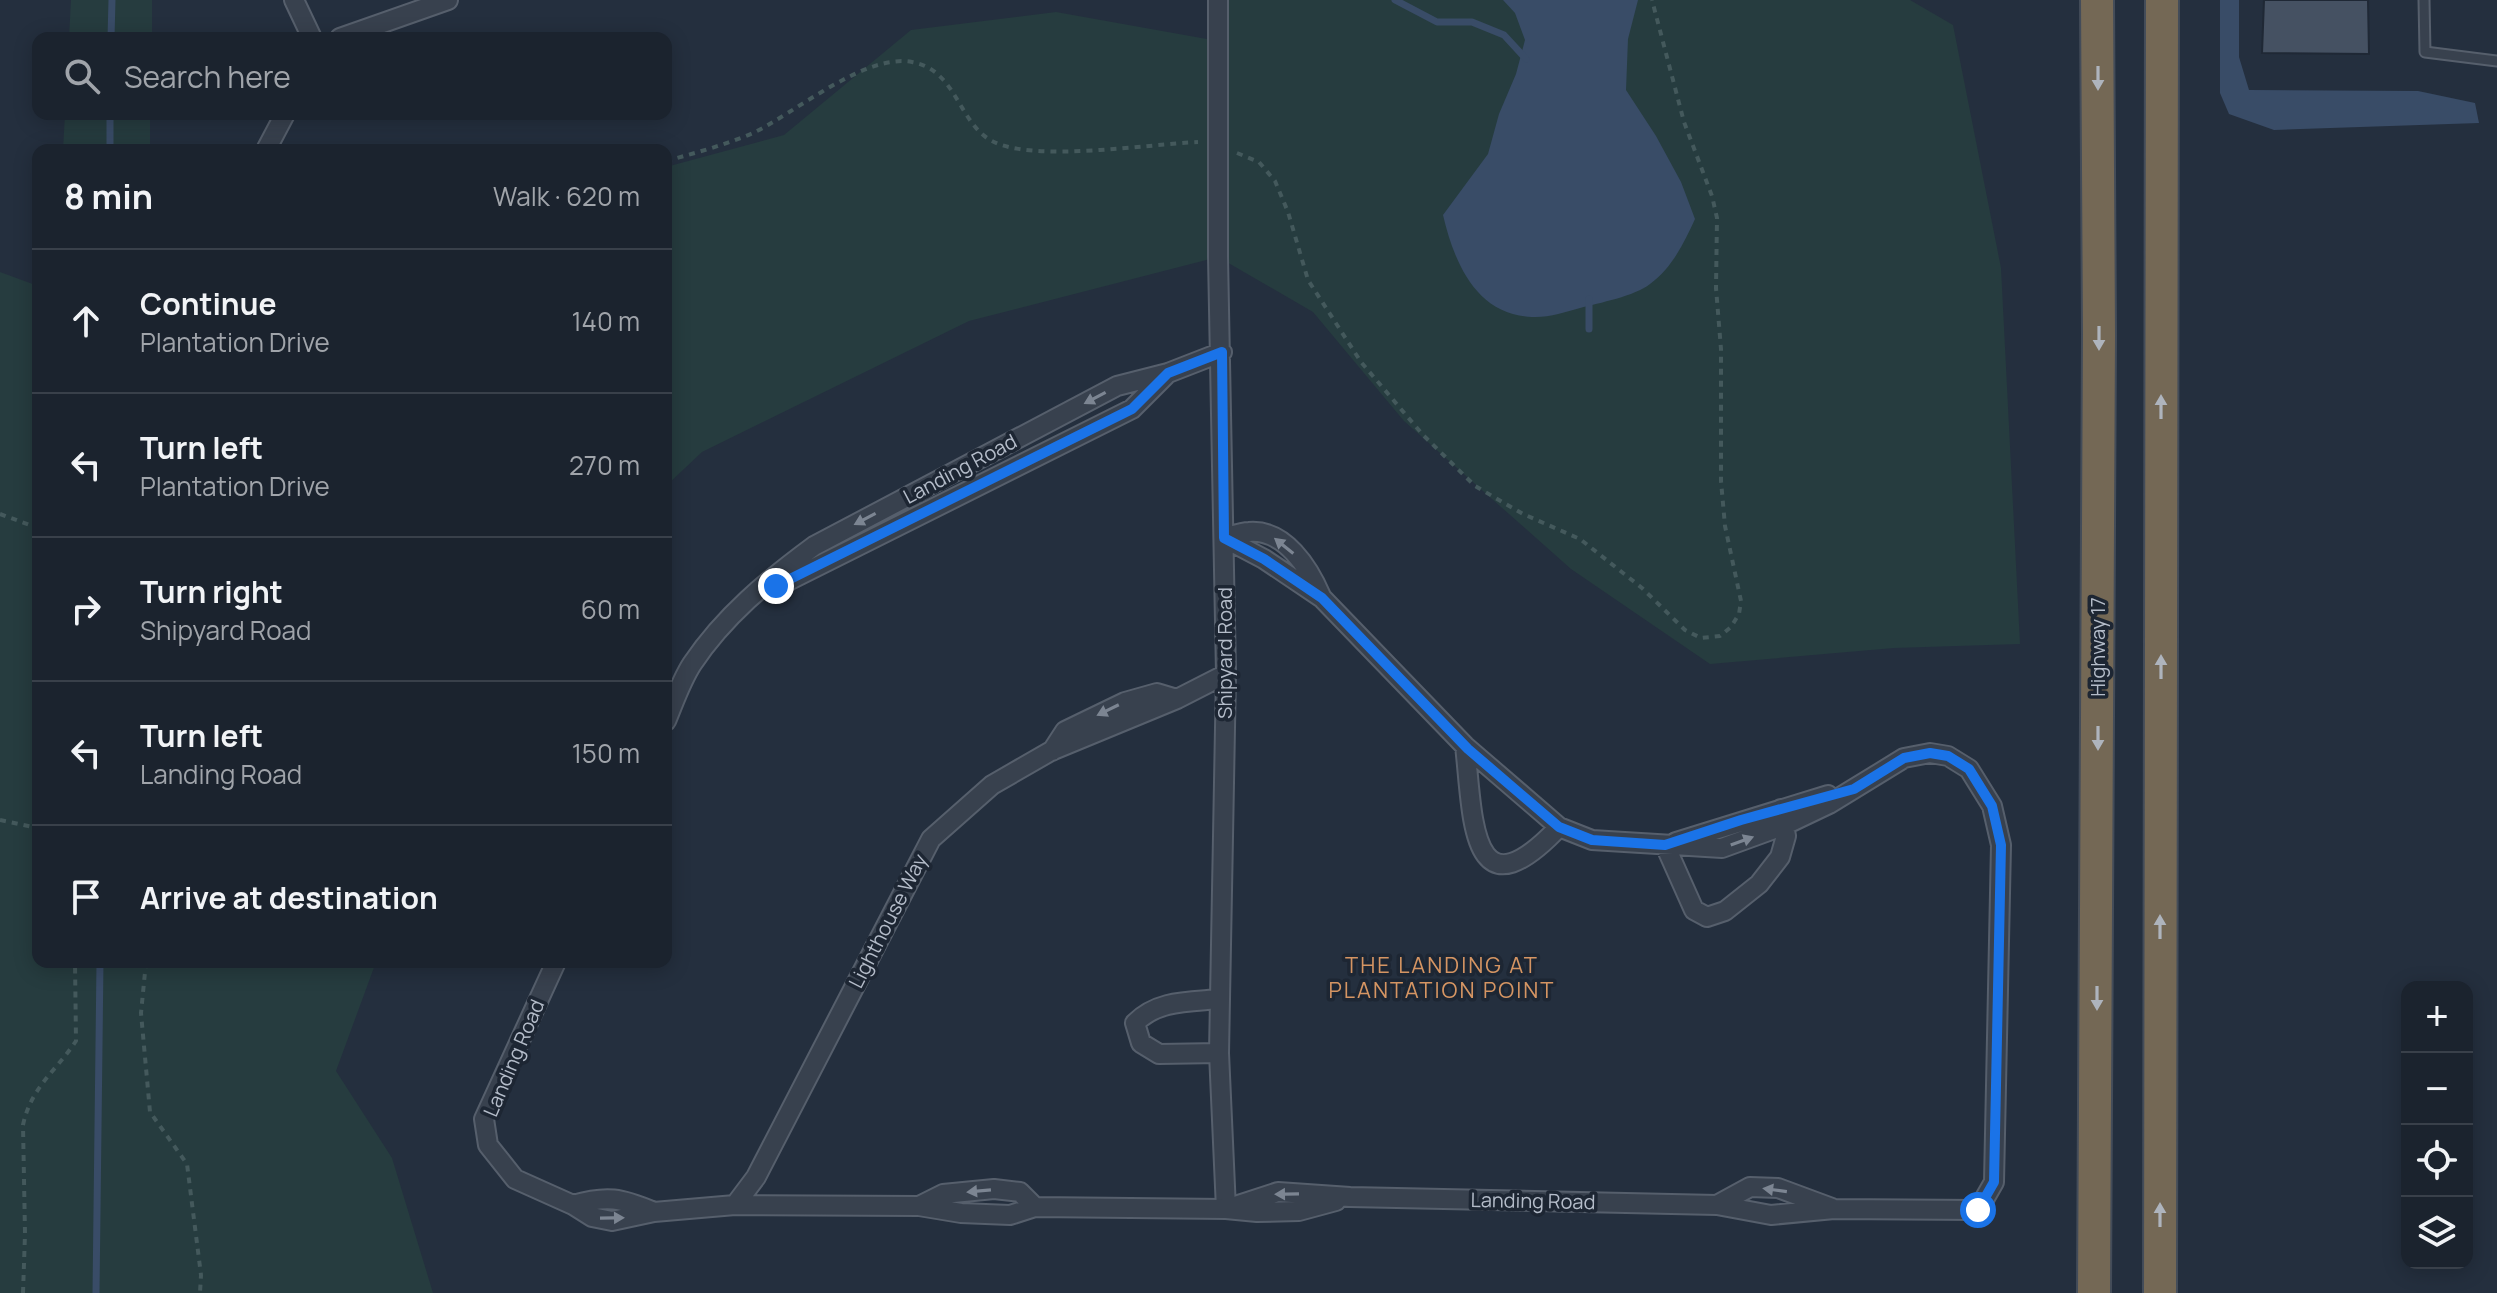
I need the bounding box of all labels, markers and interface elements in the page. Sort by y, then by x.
search box [32,32,672,120]
icon: search [60,54,104,98]
text: Search here [124,56,291,97]
one-way arrow [2091,66,2104,91]
text: 8 min [64,173,153,219]
text: Walk · 620 m [493,178,640,214]
text: Continue [140,283,276,324]
icon: ahead [64,299,108,343]
text: 140 m [571,303,640,339]
text: Plantation Drive [140,324,330,360]
one-way arrow [2093,326,2105,351]
one-way arrow [1084,391,1106,405]
one-way arrow [2155,394,2167,419]
text: Turn left [140,427,263,468]
street label: Landing Road [898,427,1021,510]
icon: left [64,443,108,487]
text: 270 m [569,447,640,483]
text: Plantation Drive [140,468,330,504]
one-way arrow [854,512,876,526]
one-way arrow [1274,537,1295,554]
route end [758,568,794,604]
text: Turn right [140,571,283,612]
icon: right [64,587,108,631]
street label: Shipyard Road [1211,587,1238,719]
text: 60 m [581,591,640,627]
street label: Highway 17 [2084,597,2111,697]
text: Shipyard Road [140,612,311,648]
one-way arrow [2155,654,2167,679]
one-way arrow [1097,703,1120,717]
text: Turn left [140,715,263,756]
one-way arrow [2092,726,2104,751]
icon: left [64,731,108,775]
text: 150 m [572,735,640,771]
text: Landing Road [140,756,302,792]
one-way arrow [1730,834,1754,846]
street label: Lighthouse Way [842,849,933,993]
icon: arrive [64,875,108,919]
text: Arrive at destination [140,877,438,918]
one-way arrow [2154,914,2166,939]
district label: THE LANDING AT PLANTATION POINT [1329,950,1555,1005]
map controls [2401,981,2473,1269]
button: + [2401,981,2473,1053]
one-way arrow [2091,986,2103,1011]
street label: Landing Road [477,995,550,1121]
button: − [2401,1053,2473,1125]
button: locate [2401,1125,2473,1197]
one-way arrow [1762,1183,1787,1196]
one-way arrow [966,1184,991,1197]
street label: Landing Road [1470,1186,1596,1215]
one-way arrow [1274,1187,1299,1200]
route start [1960,1192,1996,1228]
button: layers [2401,1197,2473,1269]
one-way arrow [2154,1202,2166,1227]
one-way arrow [600,1212,625,1224]

